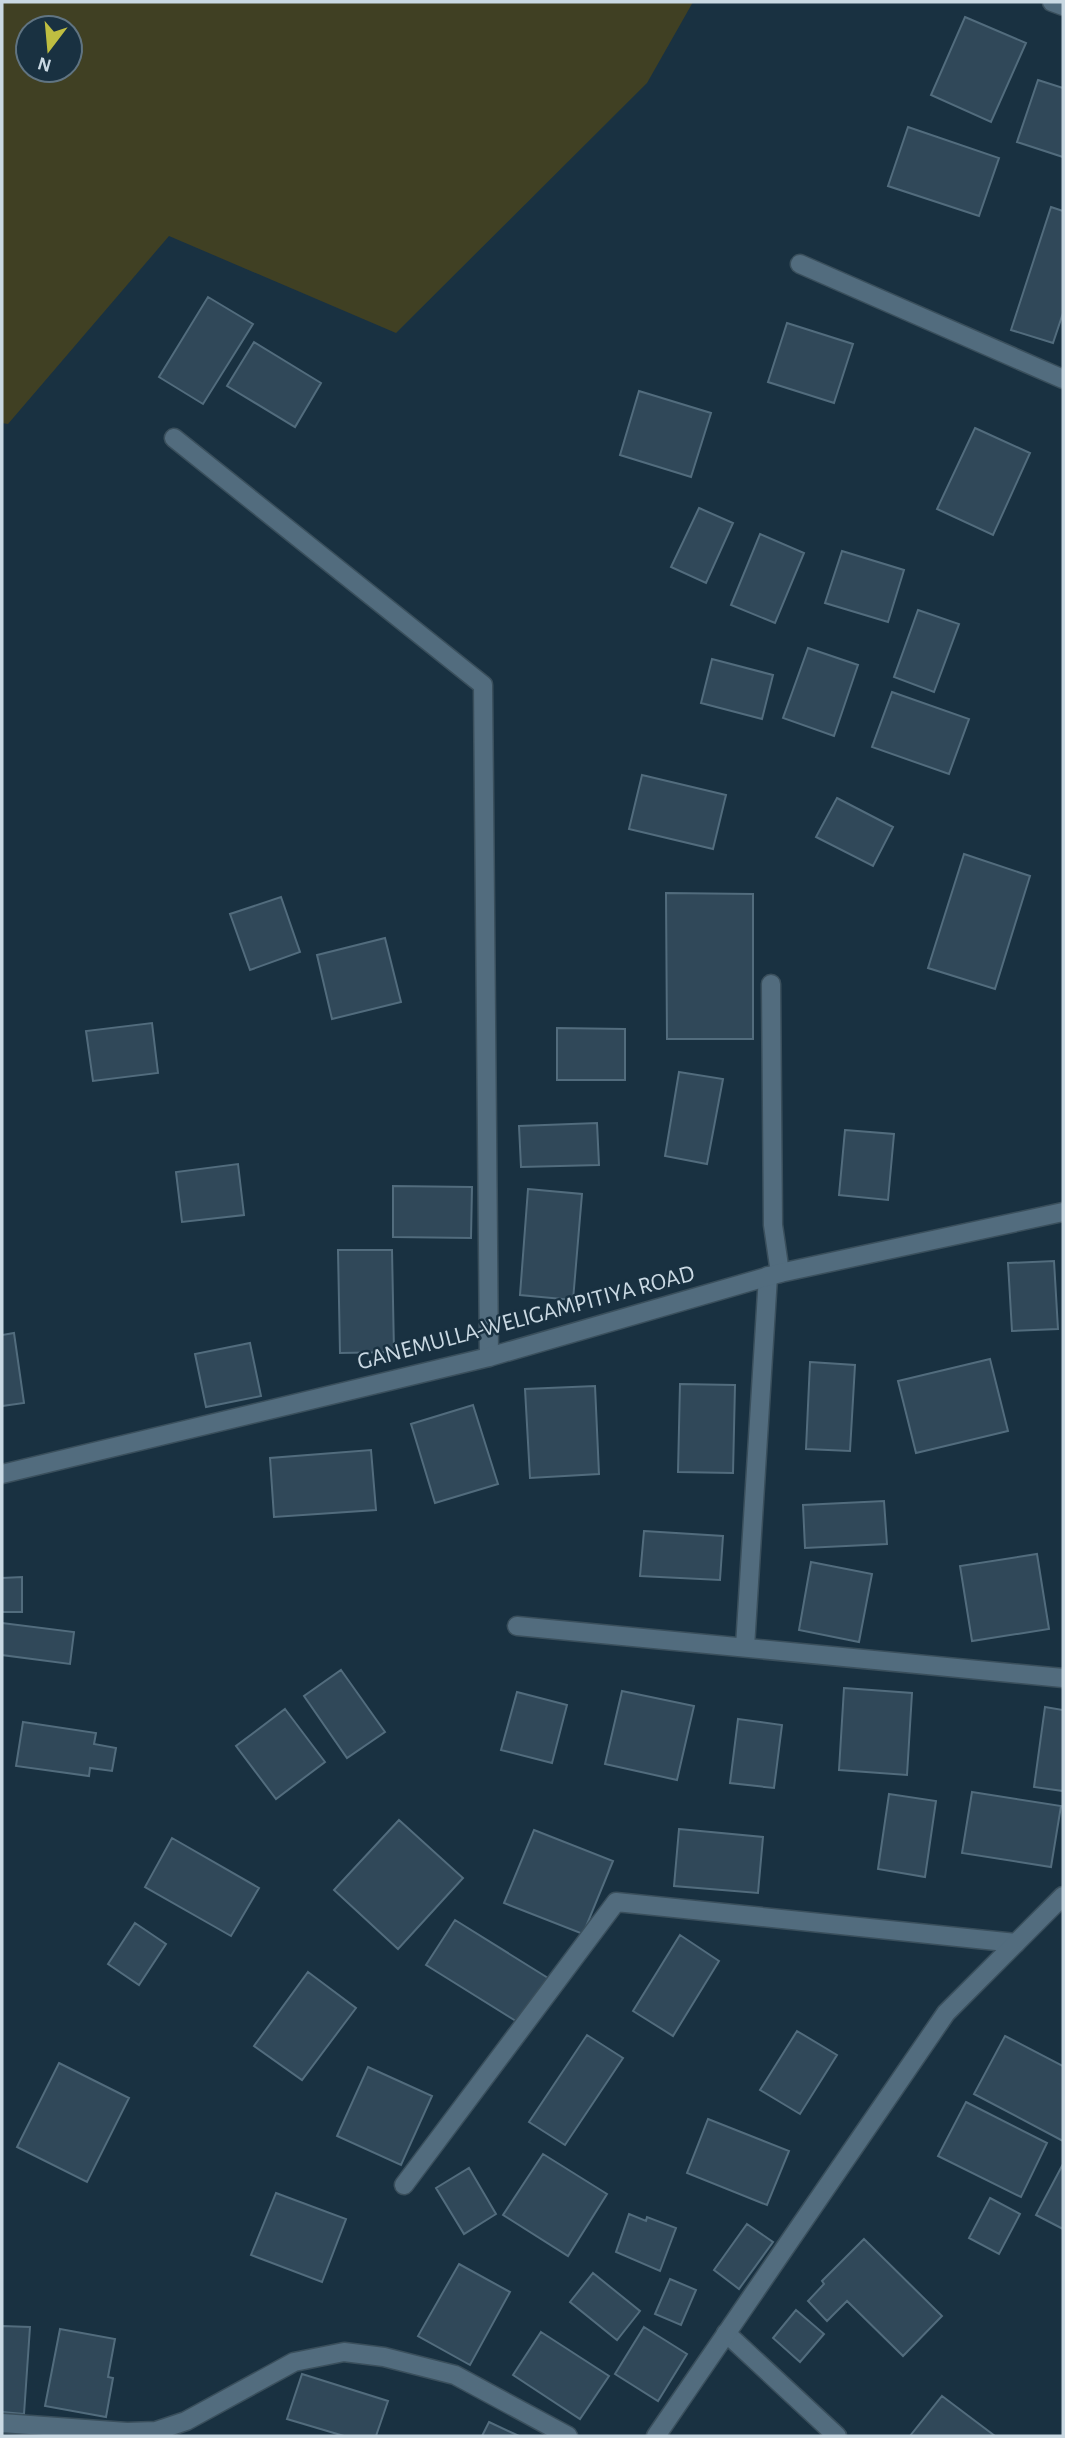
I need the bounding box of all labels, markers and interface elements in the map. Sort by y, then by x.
north arrow [14,14,84,84]
text: N [36,53,54,75]
street label: GANEMULLA-WELIGAMPITIYA ROAD [355,1261,697,1375]

